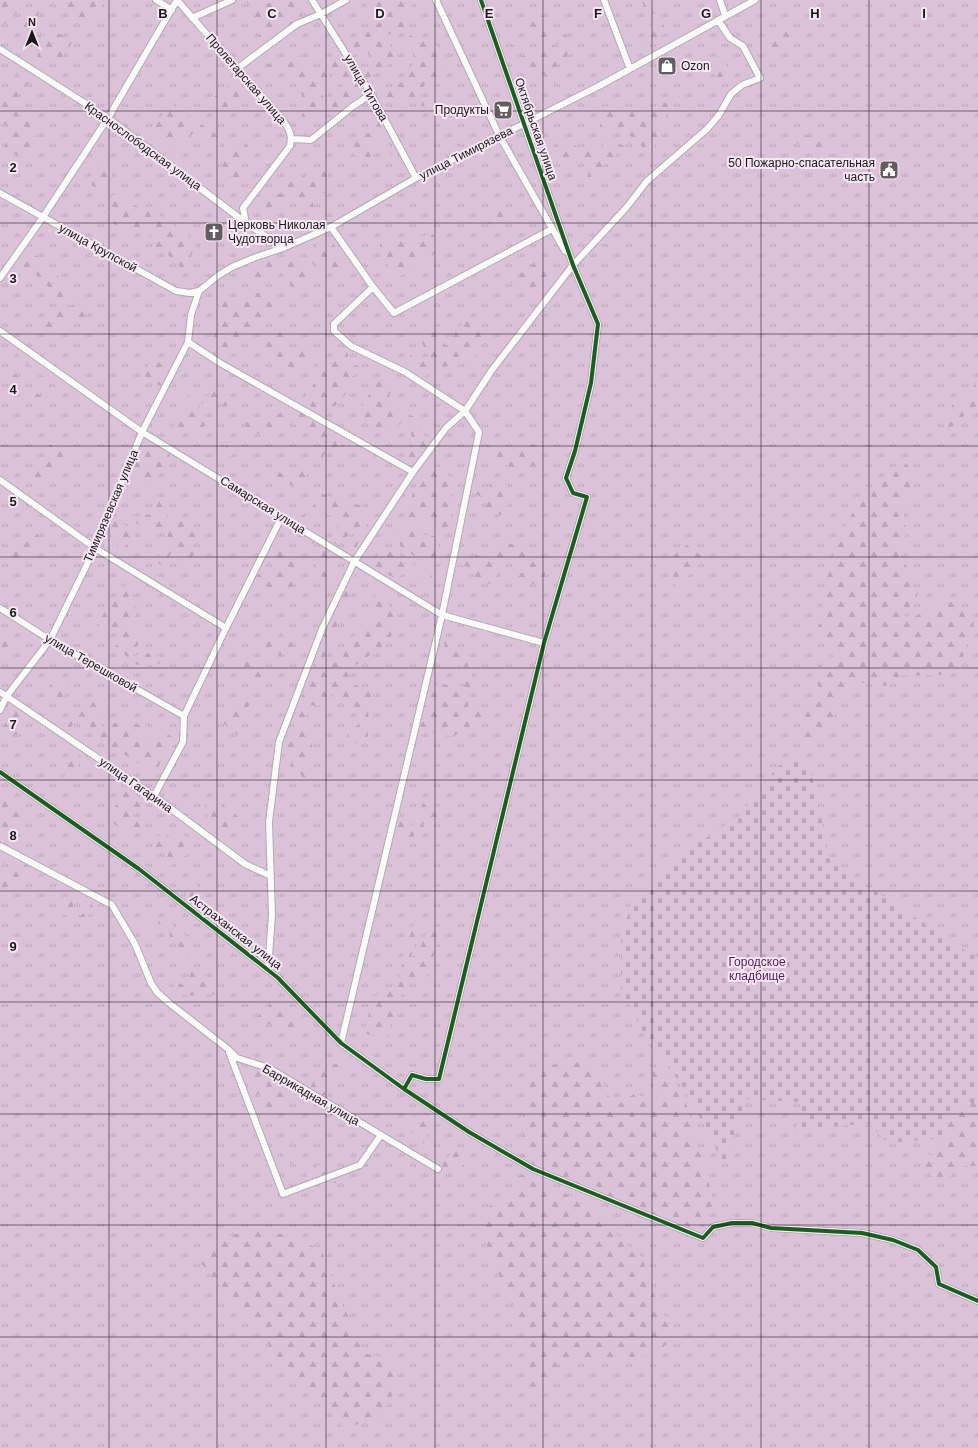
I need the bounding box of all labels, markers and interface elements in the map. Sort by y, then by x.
text: B [158,6,168,21]
text: C [267,6,277,21]
text: D [375,6,385,21]
text: E [485,6,494,21]
text: F [594,6,602,21]
text: G [701,6,711,21]
text: H [810,6,820,21]
text: I [922,6,926,21]
north arrow [12,12,52,52]
text: N [28,16,36,28]
street label: Пролетарская улица [203,31,289,127]
street label: улица Титова [341,52,391,124]
shop icon: Ozon [656,55,678,77]
place label: Ozon [681,59,710,73]
street label: Октябрьская улица [512,76,560,182]
street label: Краснослободская улица [82,99,204,193]
supermarket icon: Продукты [492,99,514,121]
place label: Продукты [435,103,489,117]
street label: улица Тимирязева [417,123,515,183]
place label: 50 Пожарно-спасательная часть [728,156,875,184]
public building icon: 50 Пожарно-спасательная часть [878,159,900,181]
text: 2 [9,160,17,175]
place label: Церковь Николая Чудотворца [228,218,326,246]
street label: улица Крупской [57,221,139,275]
church icon: Церковь Николая Чудотворца [203,221,225,243]
text: 3 [9,271,17,286]
text: 4 [9,382,17,397]
street label: Тимирязевская улица [81,447,141,564]
street label: Самарская улица [218,473,309,537]
text: 5 [9,494,17,509]
text: 6 [9,605,17,620]
street label: улица Терешковой [42,631,140,695]
text: 7 [9,717,17,732]
street label: улица Гагарина [97,755,176,816]
text: 8 [9,828,17,843]
street label: Астраханская улица [187,892,285,973]
text: 9 [9,939,17,954]
park label: Городское кладбище [728,955,786,983]
street label: Баррикадная улица [260,1061,362,1129]

